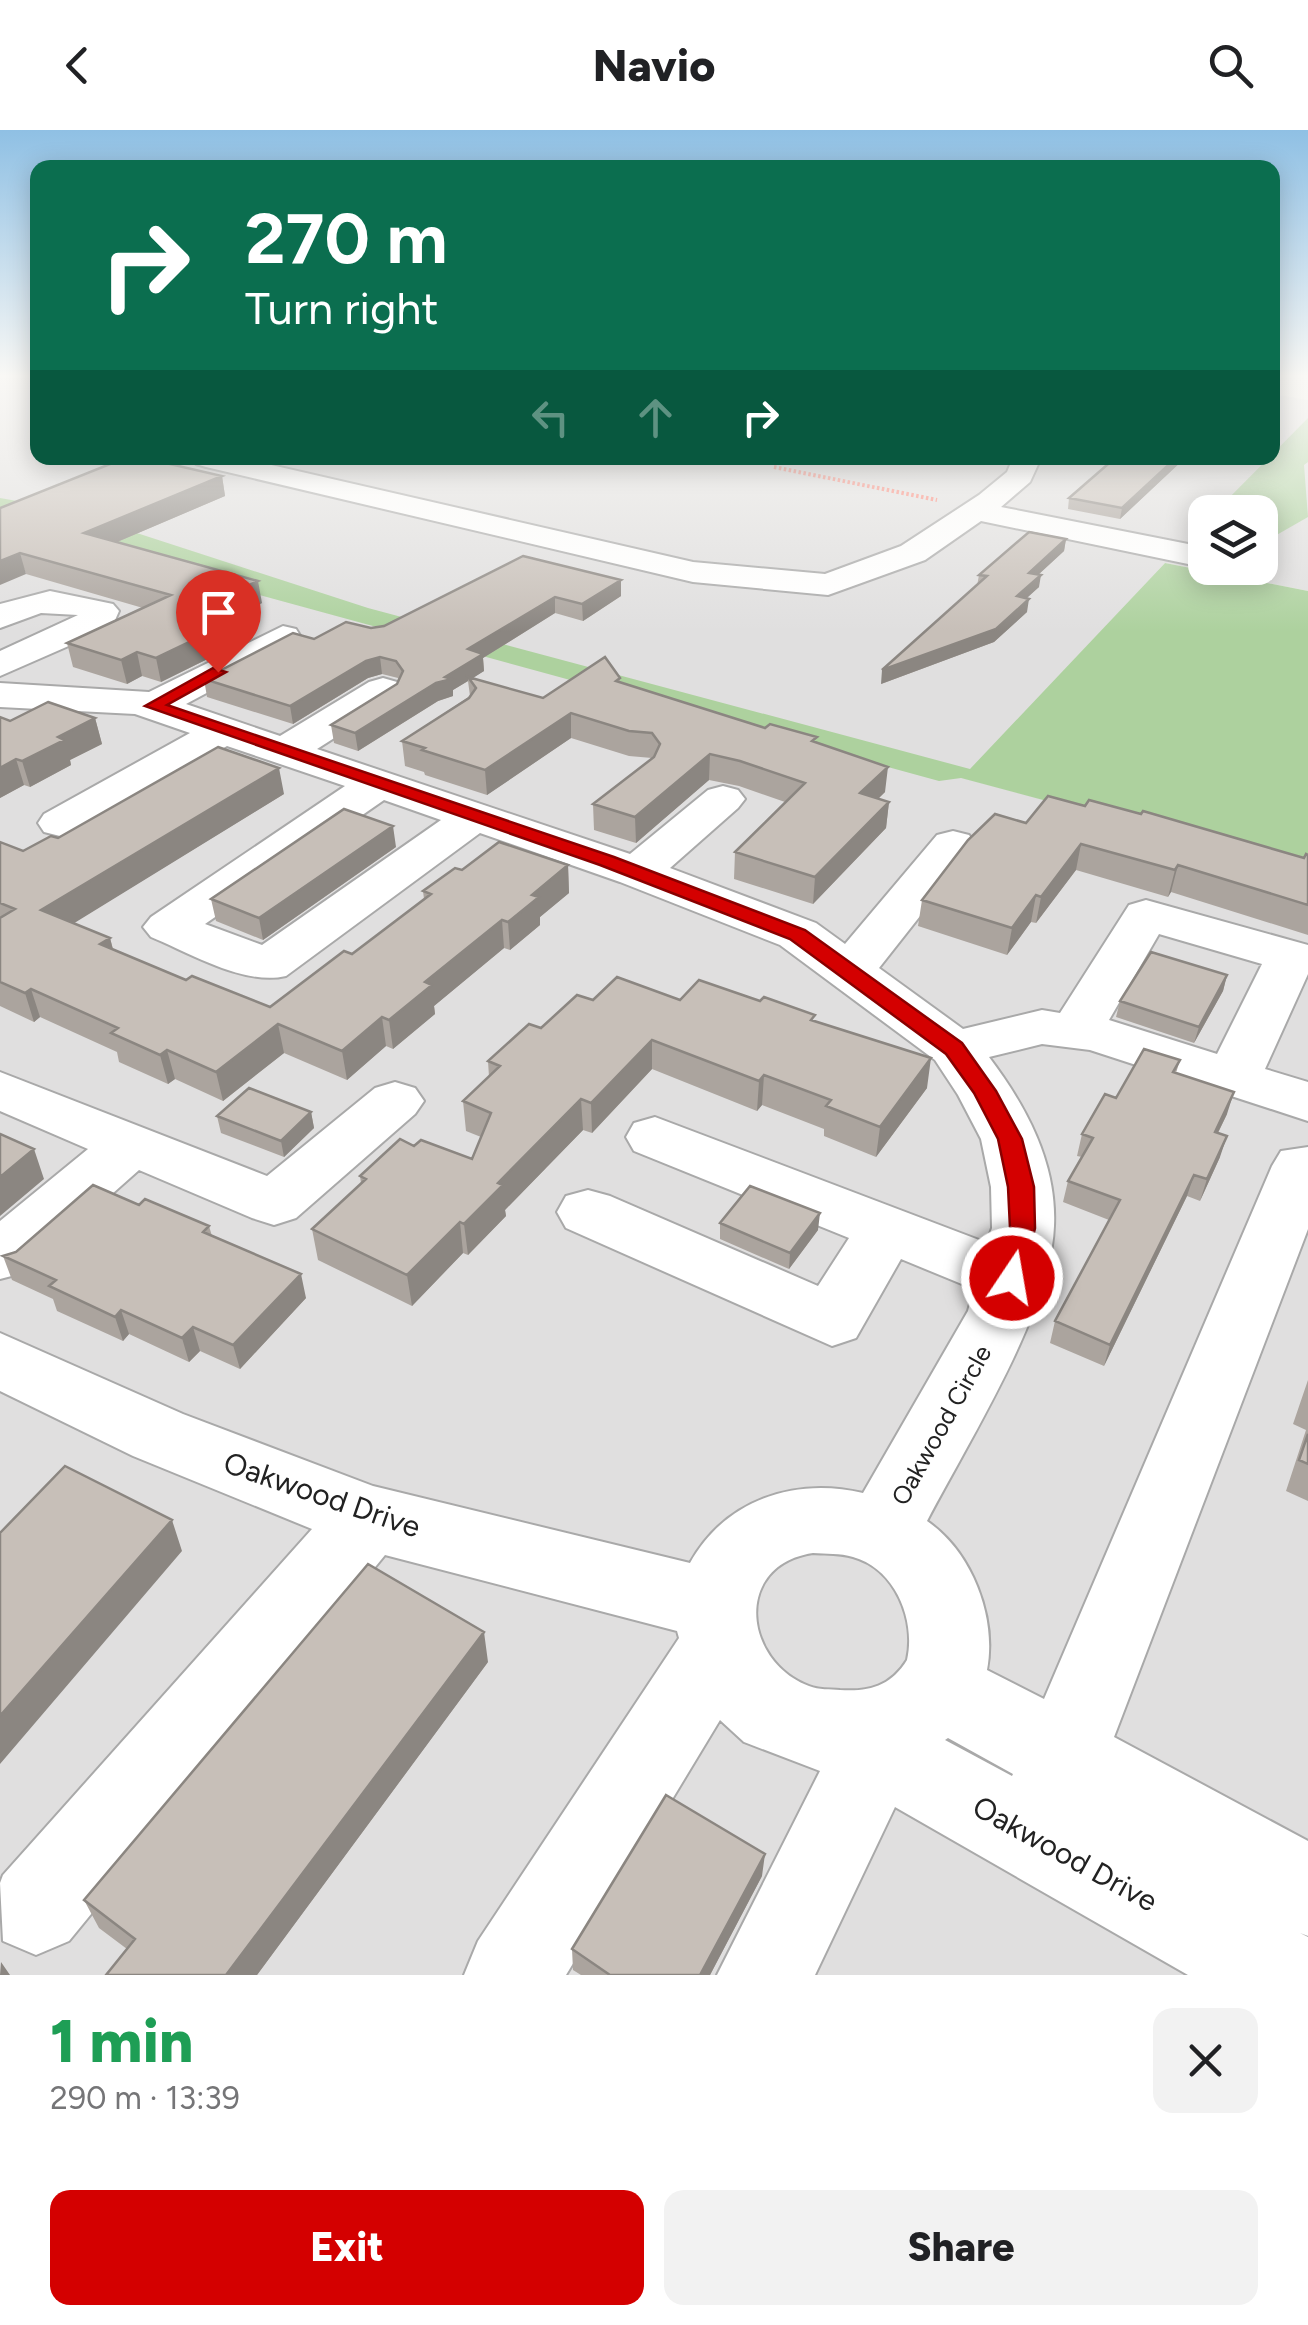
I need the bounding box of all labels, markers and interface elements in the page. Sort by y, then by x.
icon: back [50,38,105,93]
text: Navio [593,38,715,92]
icon: search [1203,38,1258,93]
text: 270 m [245,196,448,281]
icon: right [80,200,210,330]
text: Turn right [245,281,438,335]
icon: left [523,390,578,445]
icon: ahead [628,390,683,445]
icon: right [733,390,788,445]
map controls [1188,495,1278,585]
button: layers [1188,495,1278,585]
pin [176,570,261,673]
icon: arrive [191,585,246,640]
position arrow [960,1226,1064,1330]
street label: Oakwood Circle [885,1340,997,1510]
street label: Oakwood Drive [219,1444,425,1545]
street label: Oakwood Drive [966,1788,1164,1920]
text: 1 min [50,2005,193,2077]
button: close [1153,2008,1258,2113]
text: 290 m · 13:39 [50,2079,240,2117]
button: Exit [50,2190,644,2305]
button: Share [664,2190,1258,2305]

